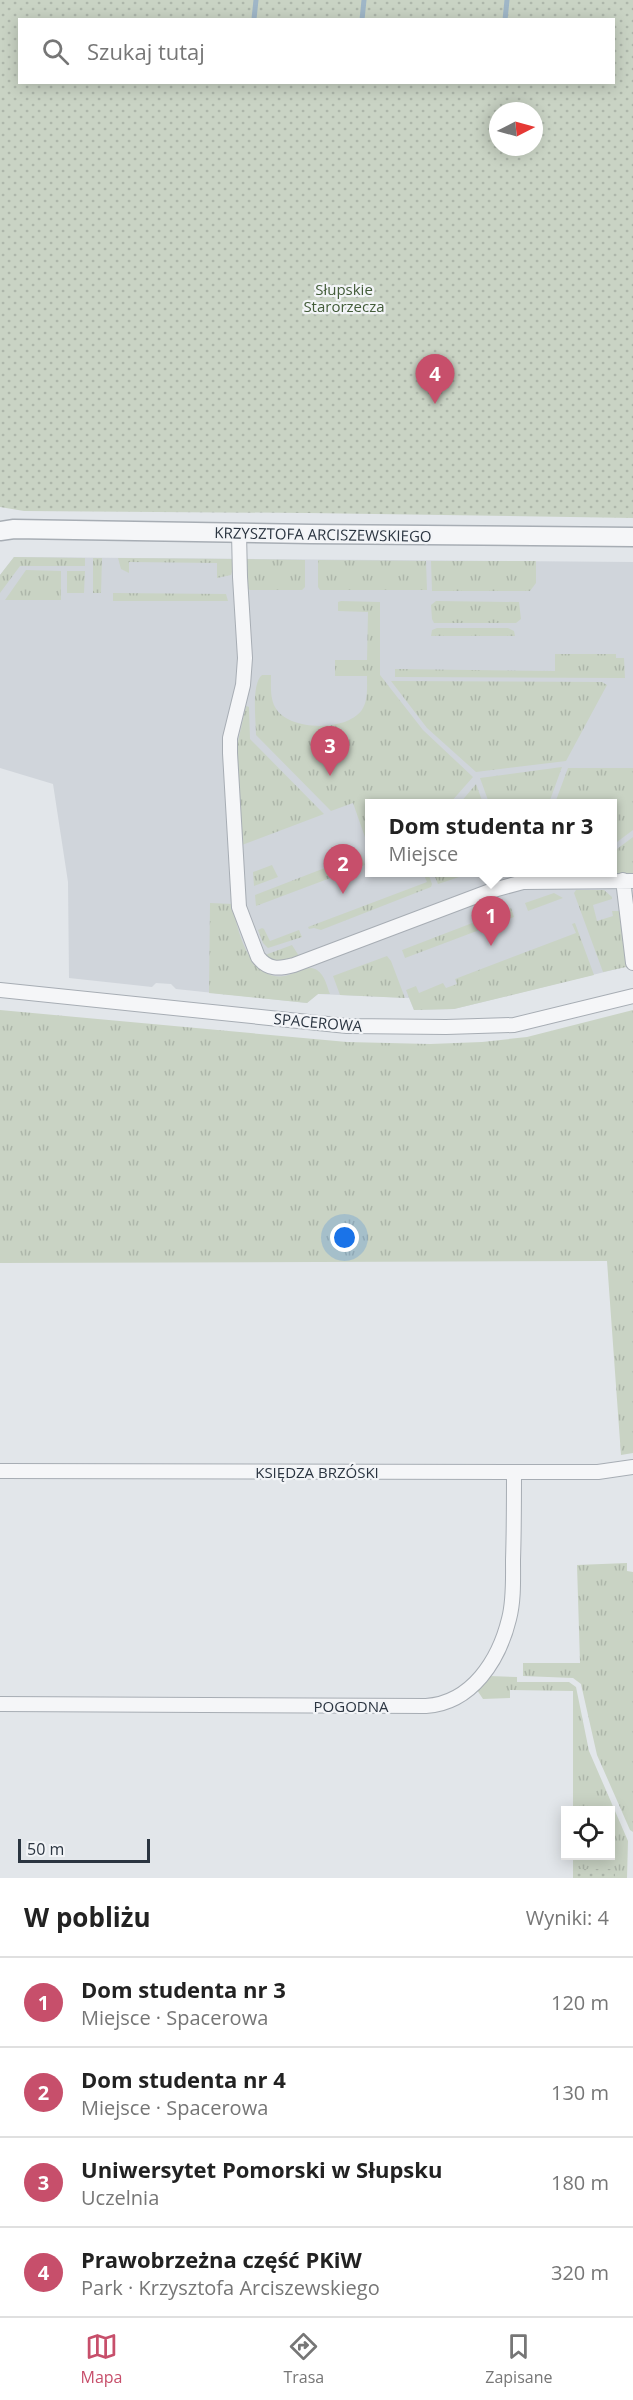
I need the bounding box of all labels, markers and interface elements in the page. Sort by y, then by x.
search box [18,18,615,84]
icon: search [39,35,72,68]
text: Szukaj tutaj [87,36,205,66]
north arrow [489,102,543,156]
park label: Słupskie Starorzecza [303,279,385,316]
pin: 4 [416,354,454,404]
street label: KRZYSZTOFA ARCISZEWSKIEGO [214,522,432,546]
pin: 3 [310,726,350,776]
popup [365,799,617,877]
text: Dom studenta nr 3 [389,810,593,840]
text: Miejsce [389,840,458,867]
pin: 2 [324,844,362,894]
pin: 1 [472,896,510,946]
street label: SPACEROWA [273,1008,364,1036]
your location [330,1223,359,1252]
street label: KSIĘDZA BRZÓSKI [255,1462,379,1482]
street label: POGODNA [314,1696,389,1716]
map controls [561,1806,615,1860]
button: locate [561,1806,615,1860]
scale bar [18,1836,150,1864]
text: 50 m [27,1838,64,1860]
text: W pobliżu [24,1899,151,1935]
text: Wyniki: 4 [526,1904,609,1931]
text: Dom studenta nr 3 [81,1974,286,2004]
text: 1 [38,1989,49,2016]
text: 120 m [551,1989,609,2016]
text: Miejsce · Spacerowa [81,2004,268,2031]
text: Dom studenta nr 4 [81,2064,286,2094]
text: 2 [38,2079,49,2106]
text: 130 m [551,2079,609,2106]
text: Miejsce · Spacerowa [81,2094,268,2121]
text: Uniwersytet Pomorski w Słupsku [81,2154,442,2184]
text: 3 [38,2169,49,2196]
text: 180 m [551,2169,609,2196]
text: Uczelnia [81,2184,159,2211]
text: Prawobrzeżna część PKiW [81,2244,362,2274]
text: 4 [38,2259,49,2286]
text: 320 m [551,2259,609,2286]
text: Park · Krzysztofa Arciszewskiego [81,2274,380,2301]
tab: Mapa [81,2330,122,2388]
tab: Trasa [283,2330,324,2388]
tab: Zapisane [485,2330,552,2388]

